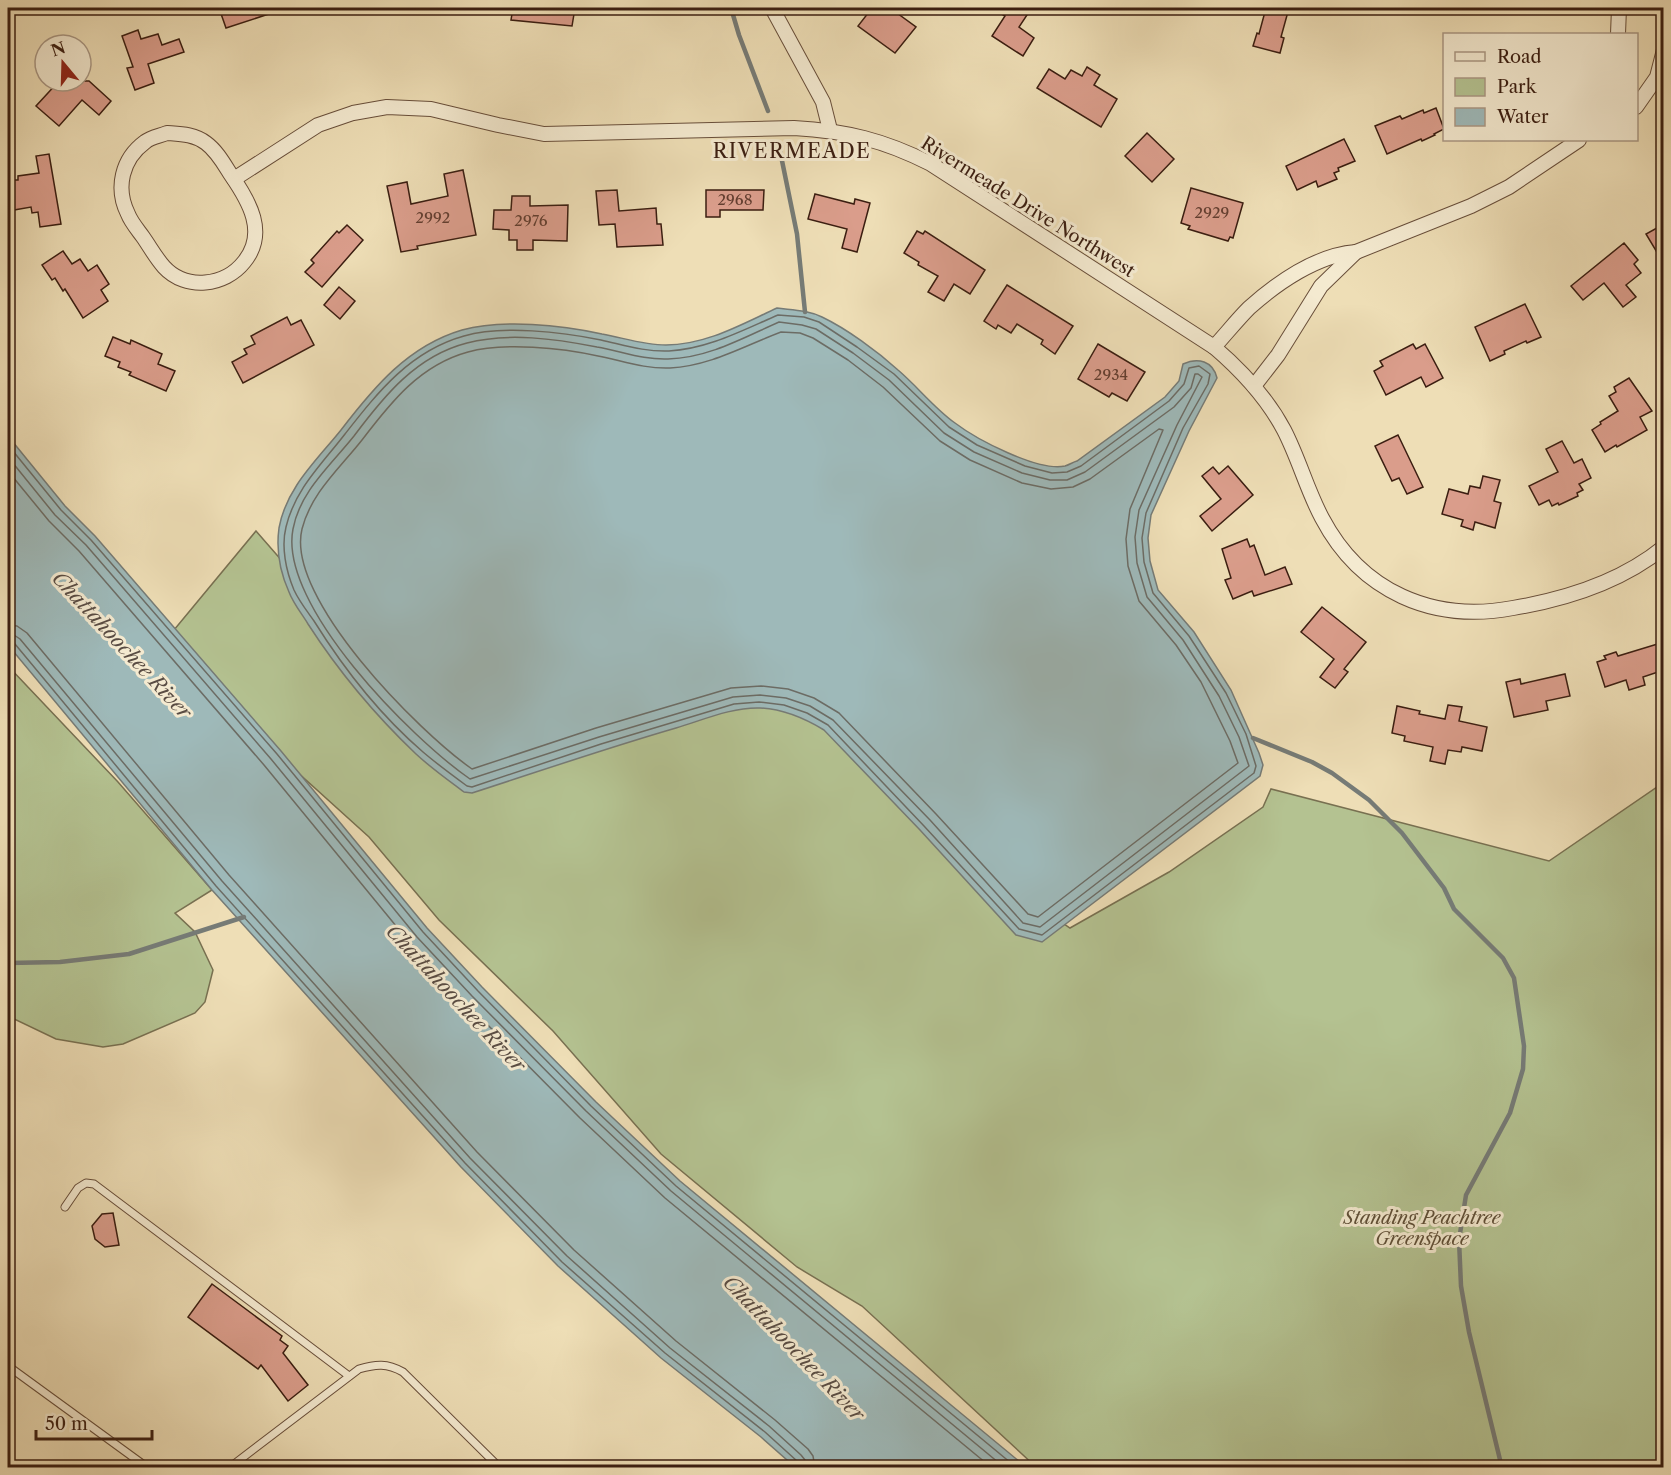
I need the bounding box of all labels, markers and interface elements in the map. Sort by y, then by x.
north arrow [33,33,93,93]
legend [1443,33,1638,141]
text: N [48,37,68,61]
text: Road [1497,46,1542,68]
text: Park [1497,76,1538,98]
text: Water [1496,106,1549,128]
street label: Rivermeade Drive Northwest [917,132,1139,282]
district label: RIVERMEADE [713,139,871,163]
house number: 2968 [717,190,753,209]
house number: 2929 [1195,203,1229,222]
house number: 2992 [416,208,450,227]
house number: 2976 [514,211,548,230]
house number: 2934 [1094,365,1128,384]
water label: Chattahoochee River [47,566,198,725]
water label: Chattahoochee River [381,919,532,1078]
park label: Standing Peachtree Greenspace [1343,1207,1502,1250]
water label: Chattahoochee River [718,1270,871,1427]
scale bar [36,1403,152,1441]
text: 50 m [45,1413,88,1435]

